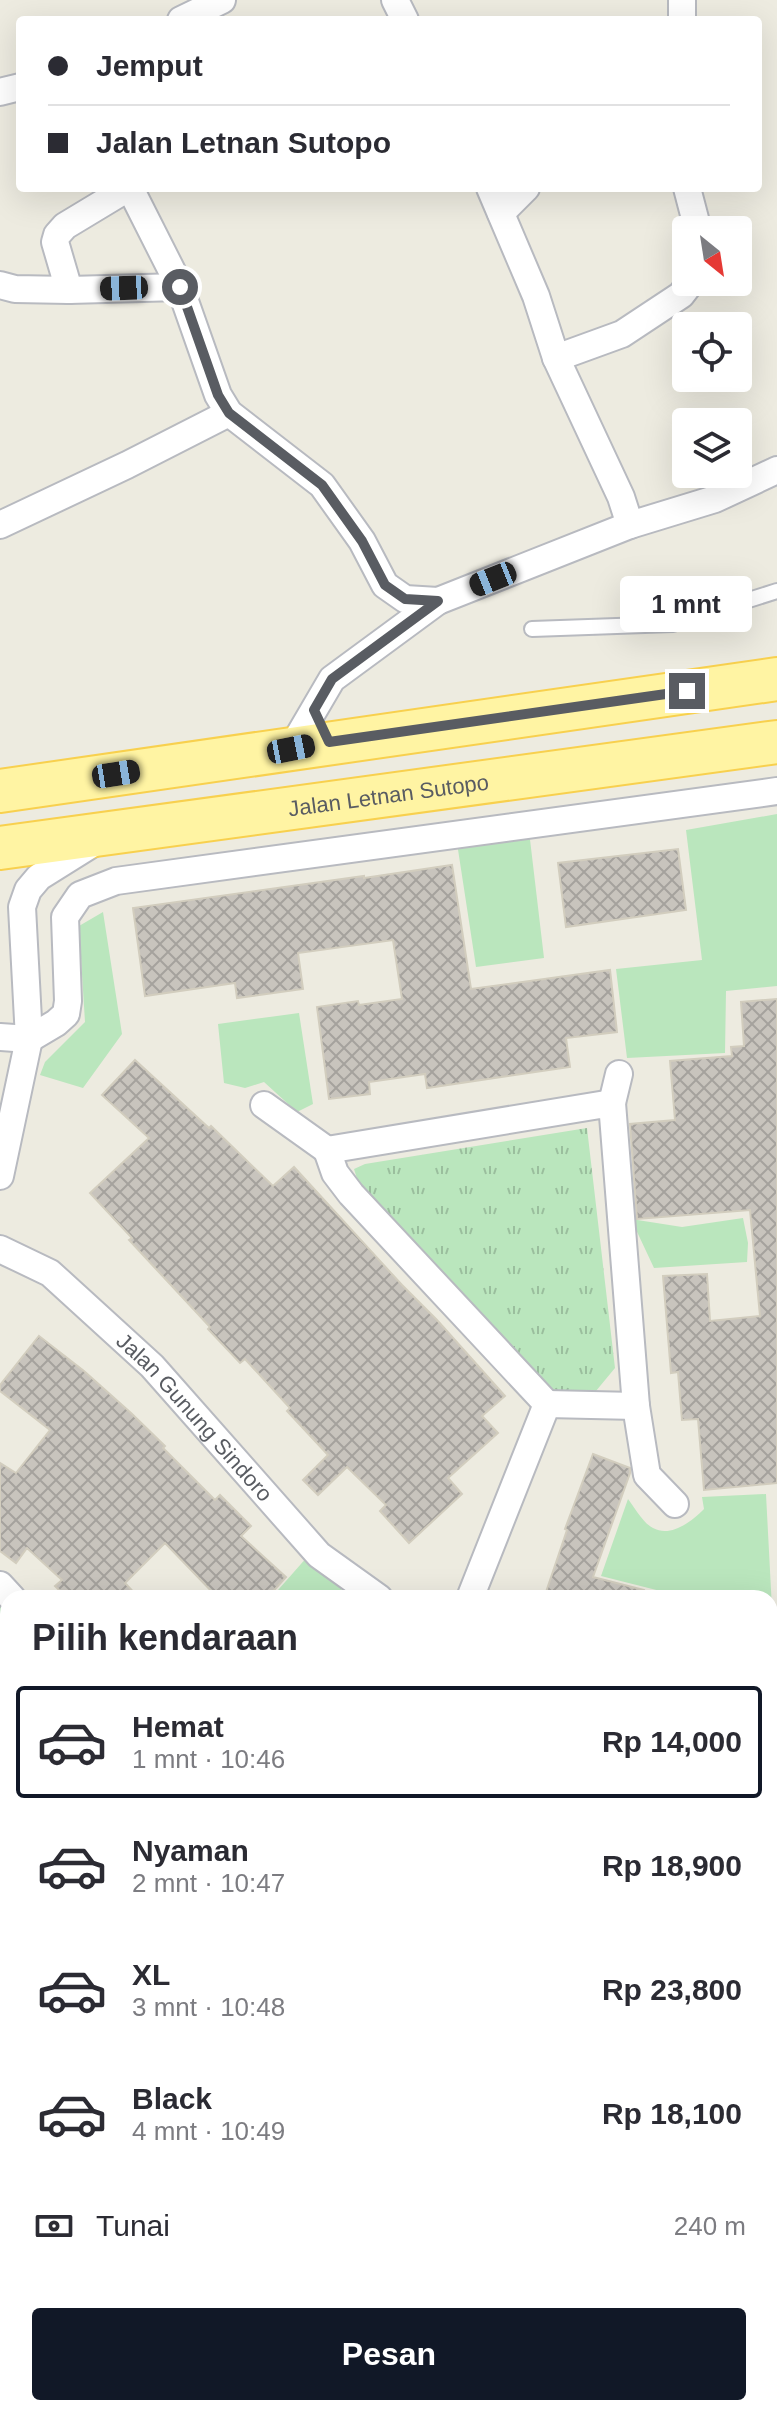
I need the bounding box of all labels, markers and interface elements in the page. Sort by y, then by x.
text: Jemput [96,49,203,82]
text: Jalan Letnan Sutopo [96,126,391,159]
north arrow [672,216,752,296]
map controls [672,216,752,488]
route start [162,269,198,305]
car [100,275,148,301]
button: locate [672,312,752,392]
button: layers [672,408,752,488]
car [466,559,520,599]
callout: 1 mnt [621,575,753,631]
text: 1 mnt [651,589,721,619]
route end [669,673,705,709]
car [265,733,317,765]
car [90,758,142,790]
street label: Jalan Letnan Sutopo [287,769,490,822]
street label: Jalan Gunung Sindoro [111,1328,278,1507]
text: Pilih kendaraan [32,1617,298,1658]
icon: car [36,1706,108,1778]
text: Hemat [132,1710,224,1743]
text: Rp 14,000 [602,1725,742,1758]
text: 1 mnt · 10:46 [132,1744,285,1774]
icon: car [36,1830,108,1902]
text: Nyaman [132,1834,249,1867]
text: Rp 18,900 [602,1849,742,1882]
text: 2 mnt · 10:47 [132,1868,285,1898]
icon: car [36,1954,108,2026]
text: XL [132,1958,170,1991]
text: Rp 23,800 [602,1973,742,2006]
text: 3 mnt · 10:48 [132,1992,285,2022]
icon: car [36,2078,108,2150]
text: Black [132,2082,212,2115]
text: Rp 18,100 [602,2097,742,2130]
text: 4 mnt · 10:49 [132,2116,285,2146]
icon: cash [32,2204,76,2248]
text: Tunai [96,2209,170,2242]
text: 240 m [674,2211,746,2241]
button: Pesan [32,2308,746,2400]

